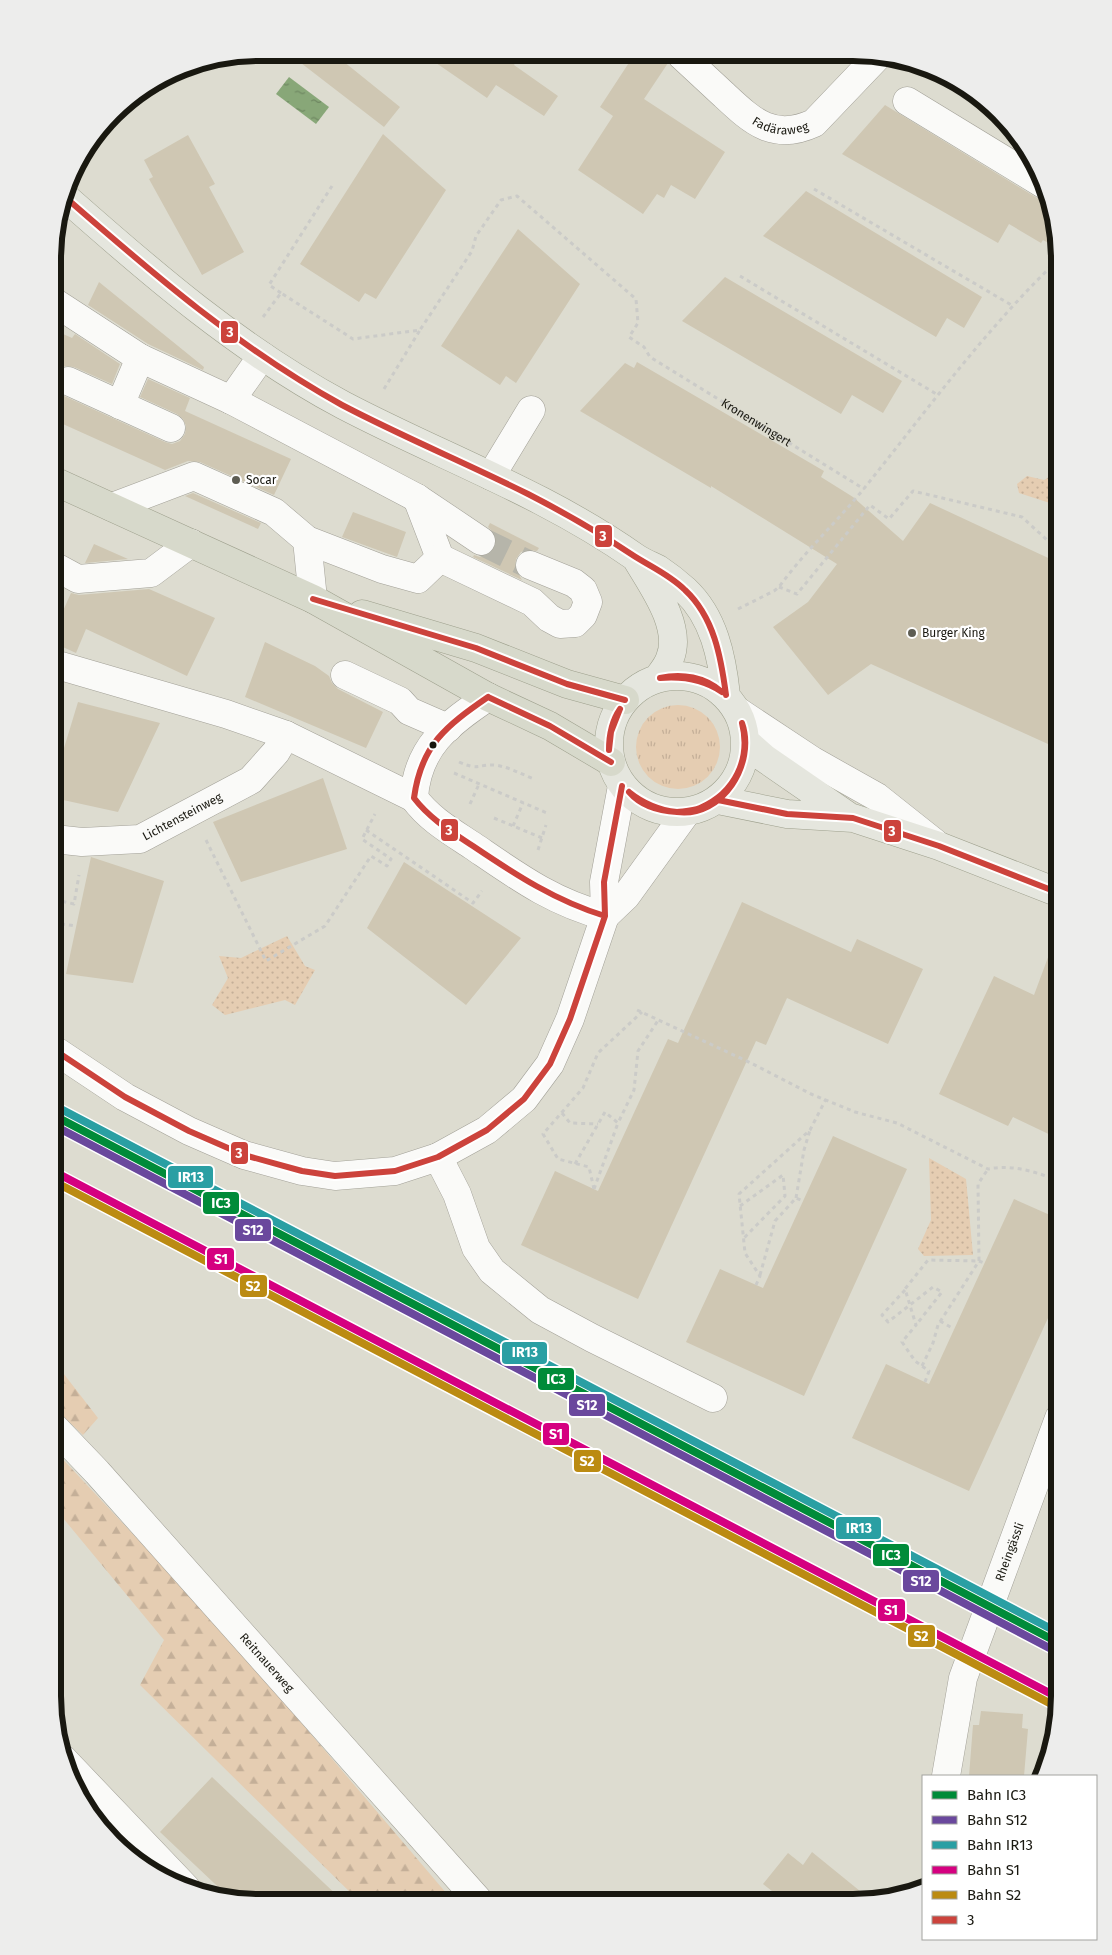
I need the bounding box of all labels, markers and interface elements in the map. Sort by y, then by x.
street label: Fadäraweg [750,114,811,137]
line badge: 3 [220,320,239,344]
text: 3 [225,324,234,341]
street label: Kronenwingert [719,396,794,450]
place label: Socar [246,473,277,487]
marker: Socar [230,474,242,486]
line badge: 3 [594,524,613,548]
text: 3 [598,528,607,545]
place label: Burger King [922,626,986,640]
marker: Burger King [906,627,918,639]
unlabelled marker [428,740,438,750]
street label: Lichtensteinweg [140,789,225,843]
line badge: 3 [440,818,459,842]
line badge: 3 [883,819,902,843]
text: 3 [444,822,453,839]
text: 3 [887,823,896,840]
line badge: 3 [230,1141,249,1165]
text: 3 [234,1145,243,1162]
line badge: IR13 [167,1165,214,1189]
text: IR13 [178,1169,204,1186]
line badge: IC3 [202,1191,240,1215]
text: IC3 [211,1195,231,1212]
line badge: S12 [234,1218,272,1242]
text: S12 [242,1222,264,1239]
line badge: S1 [206,1247,235,1271]
text: S1 [214,1251,228,1268]
line badge: S2 [239,1274,268,1298]
text: S2 [245,1278,261,1295]
line badge: IR13 [501,1341,548,1365]
text: IR13 [512,1344,538,1361]
line badge: IC3 [537,1367,575,1391]
text: IC3 [546,1371,566,1388]
line badge: S12 [568,1393,606,1417]
text: S12 [576,1397,598,1414]
line badge: S1 [542,1422,570,1446]
text: S1 [549,1426,563,1443]
line badge: S2 [573,1449,602,1473]
text: S2 [579,1453,595,1470]
line badge: IR13 [835,1516,882,1540]
text: IR13 [846,1520,872,1537]
street label: Rheingässli [992,1520,1027,1583]
line badge: IC3 [872,1543,910,1567]
text: IC3 [881,1547,901,1564]
line badge: S12 [902,1569,940,1593]
text: S12 [910,1573,932,1590]
line badge: S1 [877,1598,906,1622]
text: S1 [884,1602,898,1619]
line badge: S2 [907,1624,936,1648]
text: S2 [913,1628,929,1645]
street label: Reitnauerweg [237,1630,297,1696]
legend [922,1775,1097,1940]
text: Bahn IC3 [967,1786,1026,1804]
text: Bahn S12 [967,1811,1028,1829]
text: Bahn IR13 [967,1836,1033,1854]
text: Bahn S1 [967,1861,1020,1879]
text: Bahn S2 [967,1886,1021,1904]
text: 3 [967,1911,975,1929]

